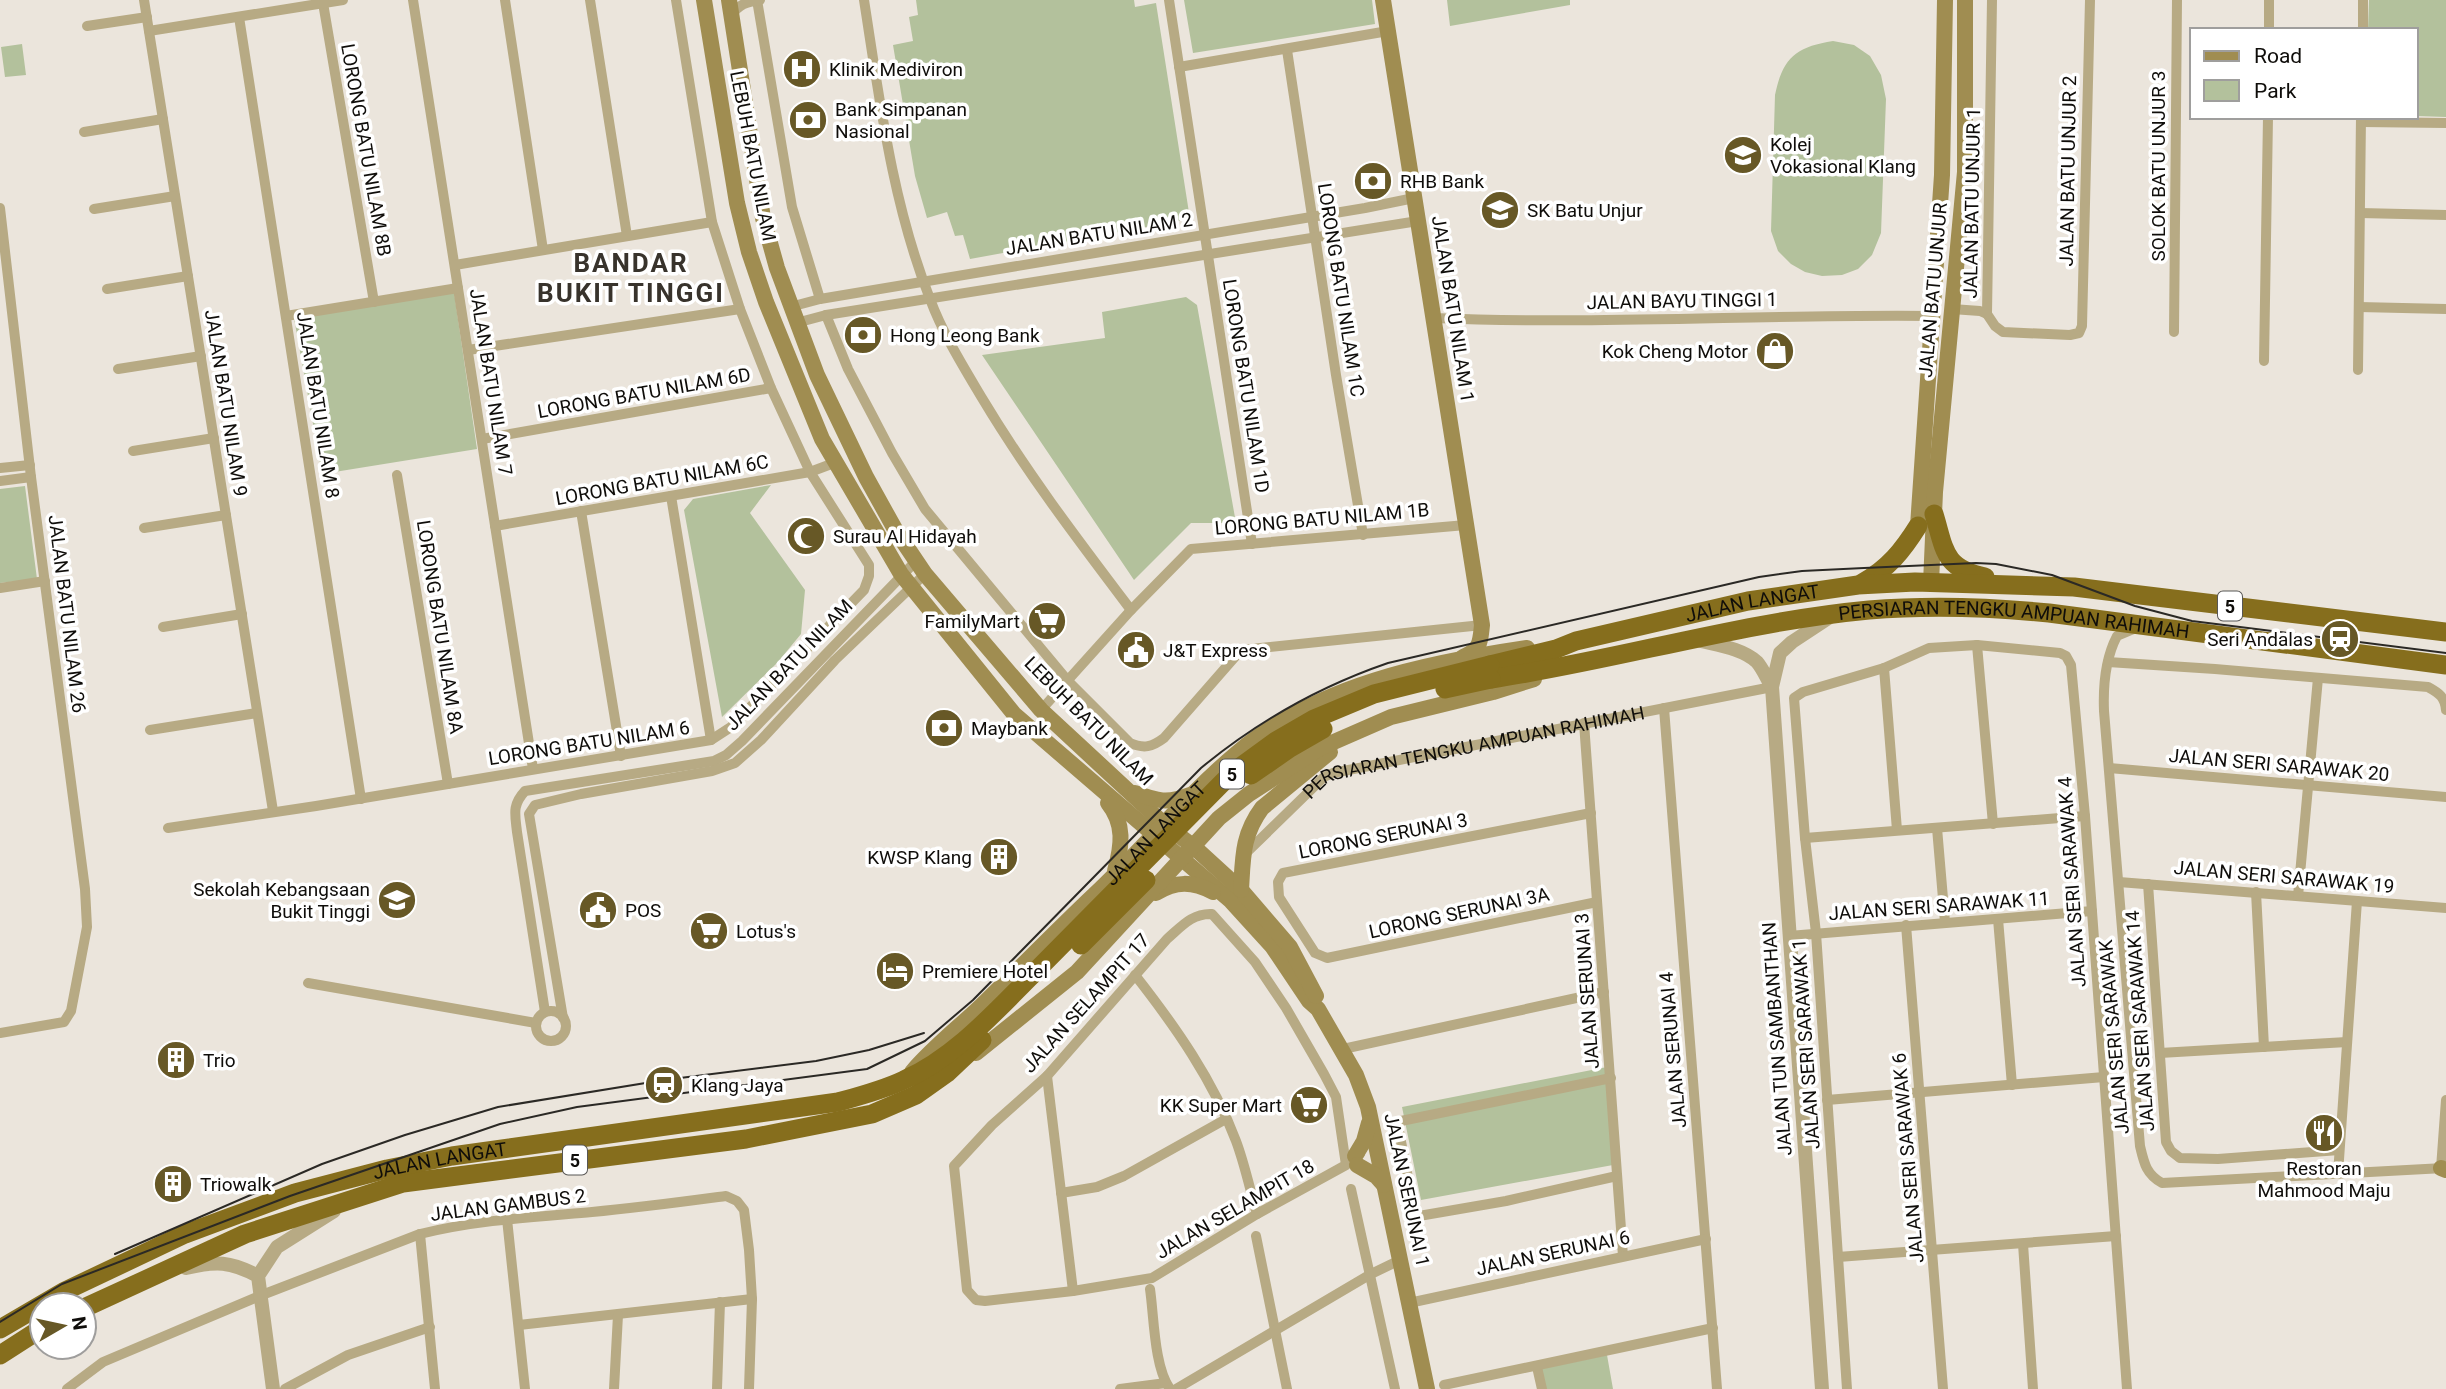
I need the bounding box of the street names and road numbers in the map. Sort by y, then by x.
street label: LORONG BATU NILAM 8B [336,42,396,258]
street label: LEBUH BATU NILAM [725,69,781,243]
street label: SOLOK BATU UNJUR 3 [2147,71,2170,261]
street label: JALAN BATU UNJUR 2 [2055,75,2081,267]
street label: JALAN BATU UNJUR 1 [1959,107,1985,299]
street label: LORONG BATU NILAM 1C [1313,182,1369,398]
street label: JALAN BATU UNJUR [1914,201,1952,378]
street label: JALAN BATU NILAM 2 [1004,208,1194,260]
street label: JALAN BATU NILAM 1 [1427,214,1479,404]
street label: LORONG BATU NILAM 1D [1218,277,1274,495]
street label: JALAN BATU NILAM 7 [465,287,517,477]
street label: JALAN BAYU TINGGI 1 [1586,288,1778,314]
street label: JALAN BATU NILAM 9 [200,308,252,498]
street label: JALAN BATU NILAM 8 [292,310,344,500]
street label: LORONG BATU NILAM 6D [536,363,752,423]
street label: LORONG BATU NILAM 6C [554,450,770,510]
street label: LORONG BATU NILAM 1B [1214,498,1430,540]
street label: JALAN BATU NILAM 26 [43,514,91,714]
street label: LORONG BATU NILAM 8A [412,519,468,736]
street label: JALAN LANGAT [1683,579,1821,627]
road number: 5 [2218,592,2242,620]
street label: JALAN BATU NILAM [721,595,857,735]
street label: PERSIARAN TENGKU AMPUAN RAHIMAH [1837,596,2191,643]
street label: LEBUH BATU NILAM [1020,652,1158,790]
street label: PERSIARAN TENGKU AMPUAN RAHIMAH [1298,701,1646,803]
street label: LORONG BATU NILAM 6 [487,716,691,770]
street label: JALAN SERI SARAWAK 20 [2168,744,2390,786]
road number: 5 [1220,760,1244,788]
street label: JALAN LANGAT [1100,776,1211,890]
street label: JALAN SERI SARAWAK 4 [2053,776,2091,988]
street label: LORONG SERUNAI 3 [1297,808,1469,864]
street label: JALAN SERI SARAWAK 19 [2173,856,2395,898]
street label: LORONG SERUNAI 3A [1367,883,1552,943]
street label: JALAN SERI SARAWAK 11 [1828,887,2050,925]
street label: JALAN SERI SARAWAK 14 [2121,909,2159,1132]
street label: JALAN SERUNAI 3 [1570,912,1604,1070]
street label: JALAN TUN SAMBANTHAN [1757,921,1797,1157]
street label: JALAN SELAMPIT 17 [1018,929,1154,1077]
street label: JALAN SERI SARAWAK 1 [1787,938,1825,1150]
street label: JALAN SERI SARAWAK [2094,939,2134,1135]
street label: JALAN SERUNAI 4 [1655,971,1691,1129]
street label: JALAN SERI SARAWAK 6 [1887,1052,1929,1264]
street label: JALAN SERUNAI 1 [1379,1111,1435,1269]
street label: JALAN LANGAT [370,1137,508,1184]
road number: 5 [563,1146,587,1175]
street label: JALAN SELAMPIT 18 [1152,1154,1318,1264]
street label: JALAN GAMBUS 2 [429,1184,587,1226]
street label: JALAN SERUNAI 6 [1474,1225,1632,1281]

